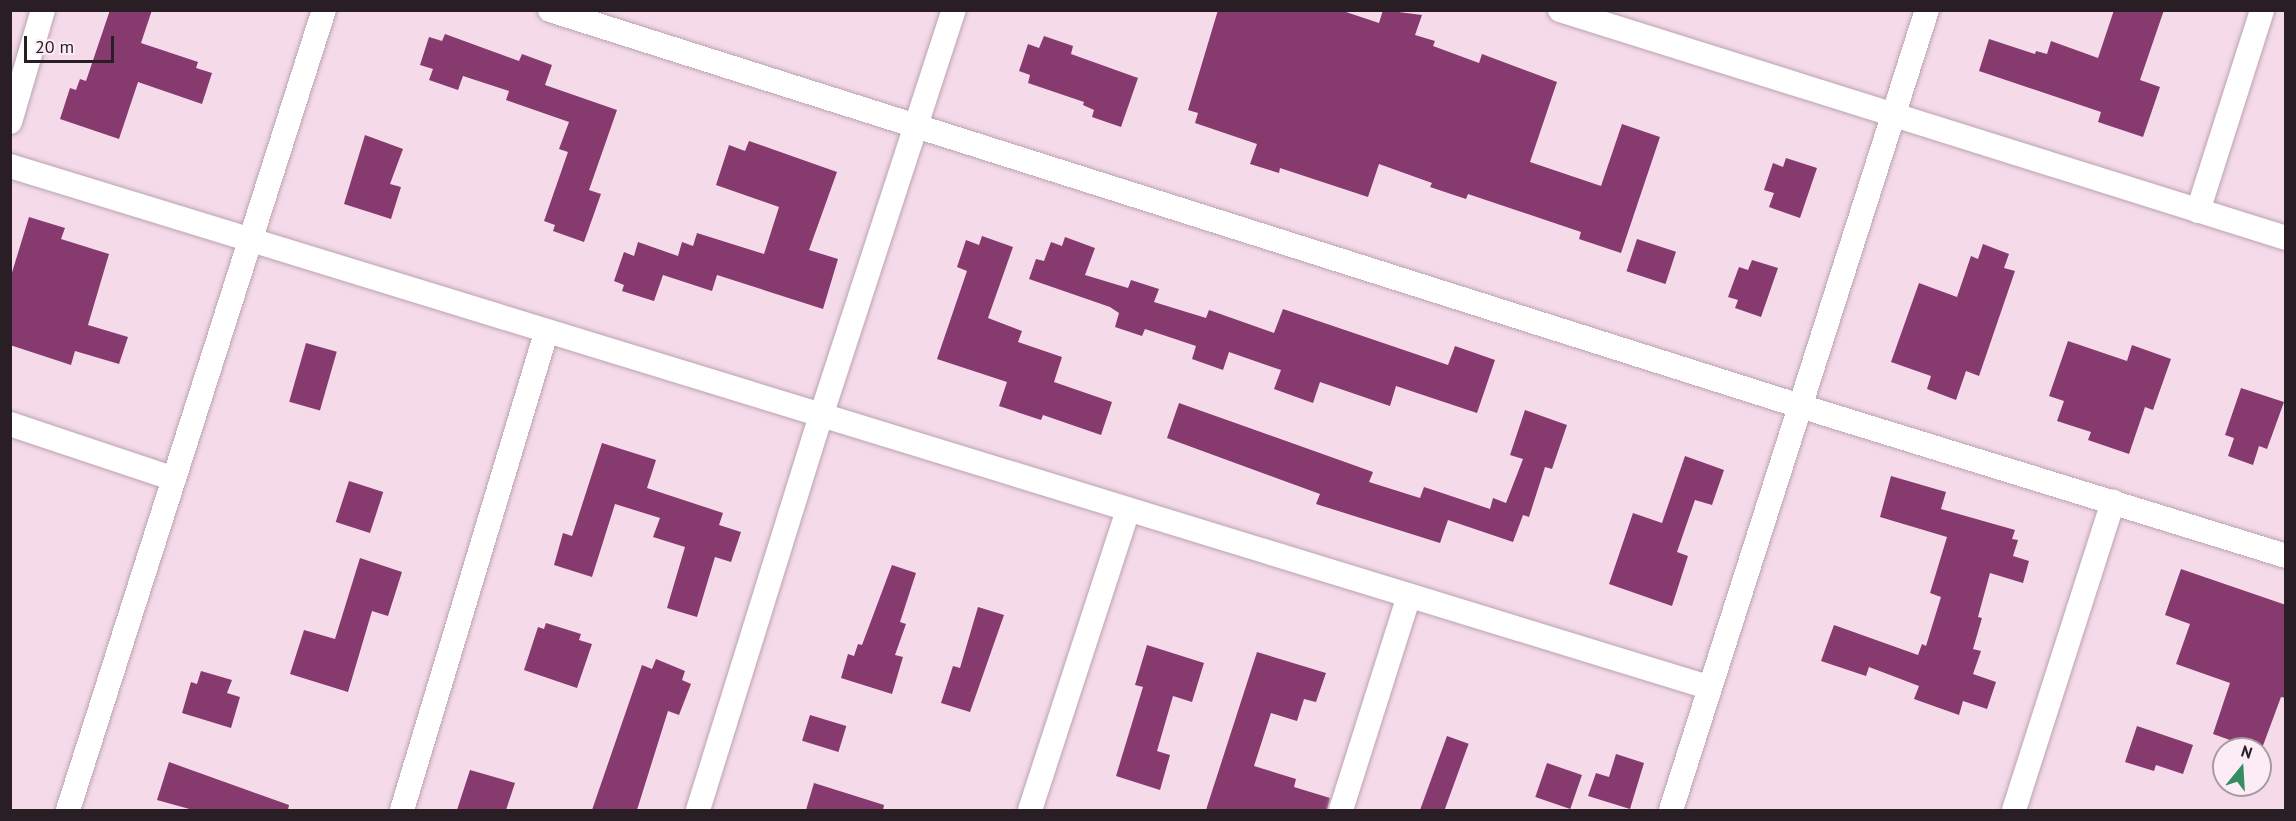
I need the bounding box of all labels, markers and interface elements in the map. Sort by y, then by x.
scale bar [27,24,117,62]
text: 20 m [35,35,74,58]
north arrow [2212,737,2272,797]
text: N [2239,741,2255,763]

